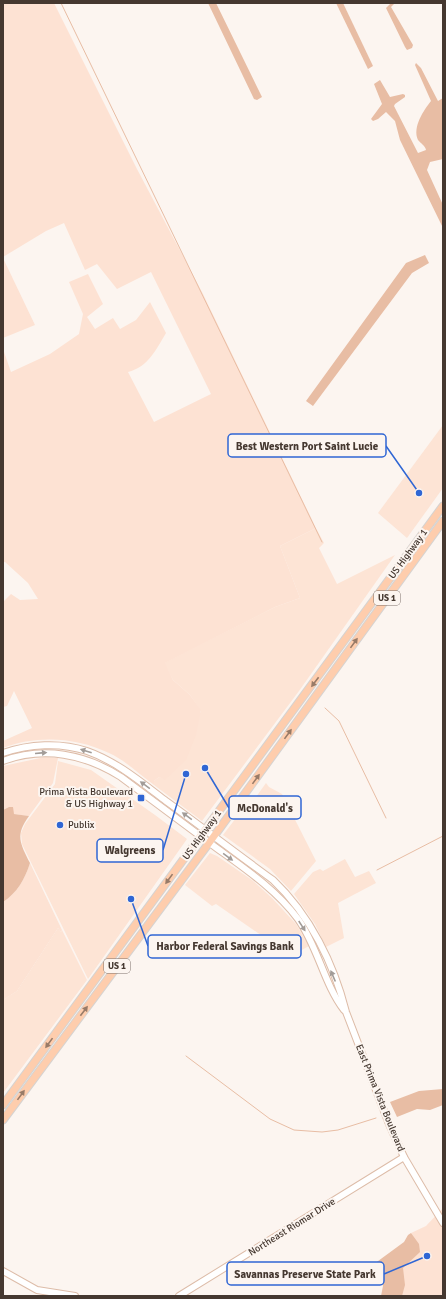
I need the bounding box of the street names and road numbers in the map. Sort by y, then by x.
street label: US Highway 1 [386,527,430,581]
road number: US 1 [374,591,400,605]
street label: US Highway 1 [180,808,224,862]
road number: US 1 [104,959,130,973]
street label: East Prima Vista Boulevard [353,1043,407,1153]
street label: Northeast Riomar Drive [246,1195,338,1259]

